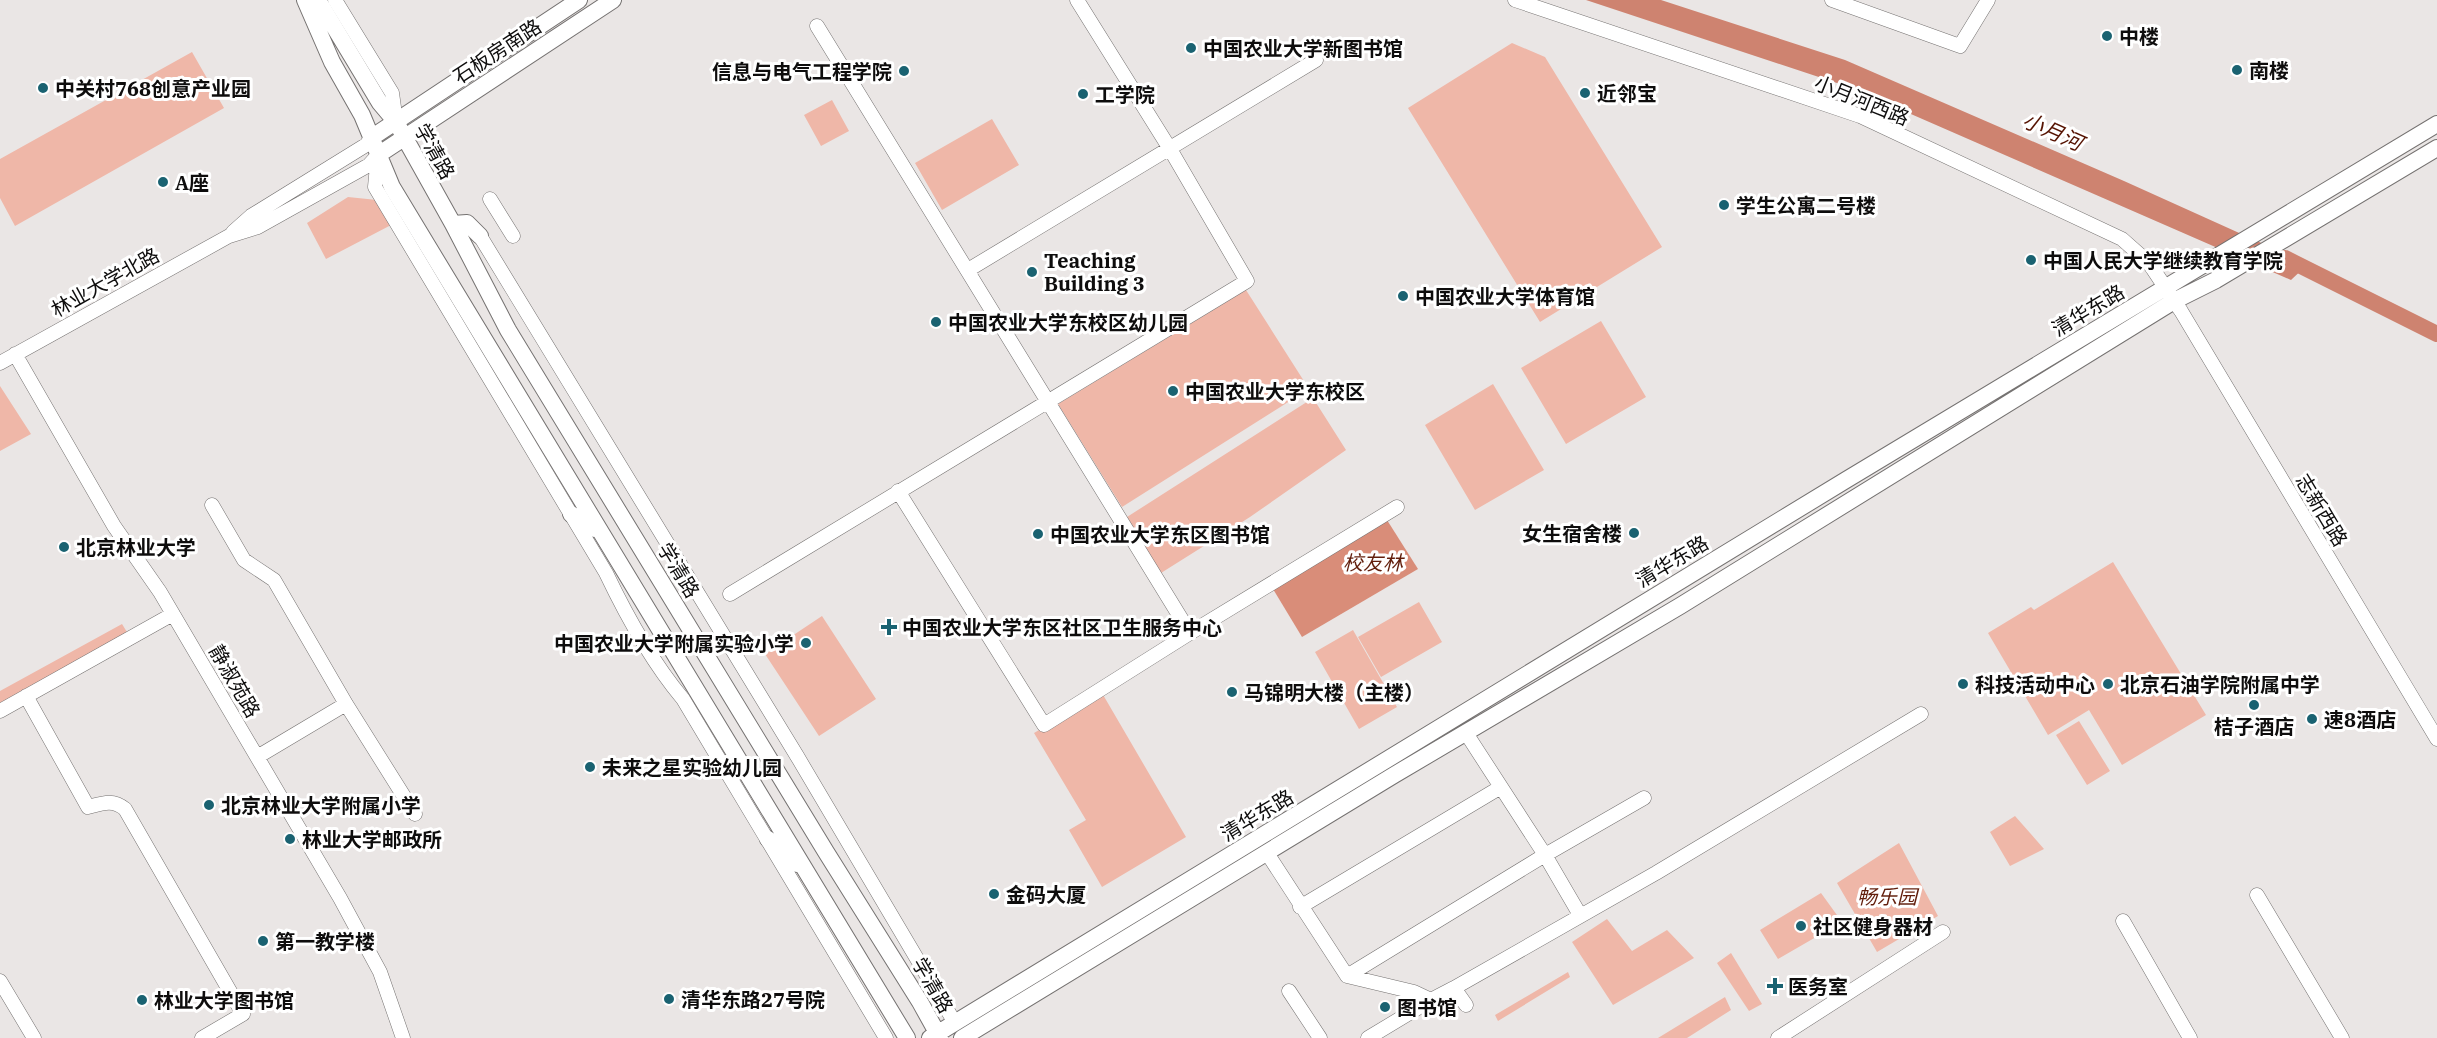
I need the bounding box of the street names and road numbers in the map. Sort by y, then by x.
street label: 石板房南路 [448,12,546,90]
street label: 小月河西路 [1811,69,1913,131]
street label: 学清路 [409,118,461,184]
street label: 林业大学北路 [46,241,164,323]
street label: 清华东路 [2047,278,2129,342]
street label: 志新西路 [2290,469,2354,551]
street label: 清华东路 [1631,529,1713,593]
street label: 学清路 [652,537,706,603]
street label: 静淑苑路 [203,640,267,722]
street label: 清华东路 [1216,783,1298,847]
street label: 学清路 [906,952,960,1018]

